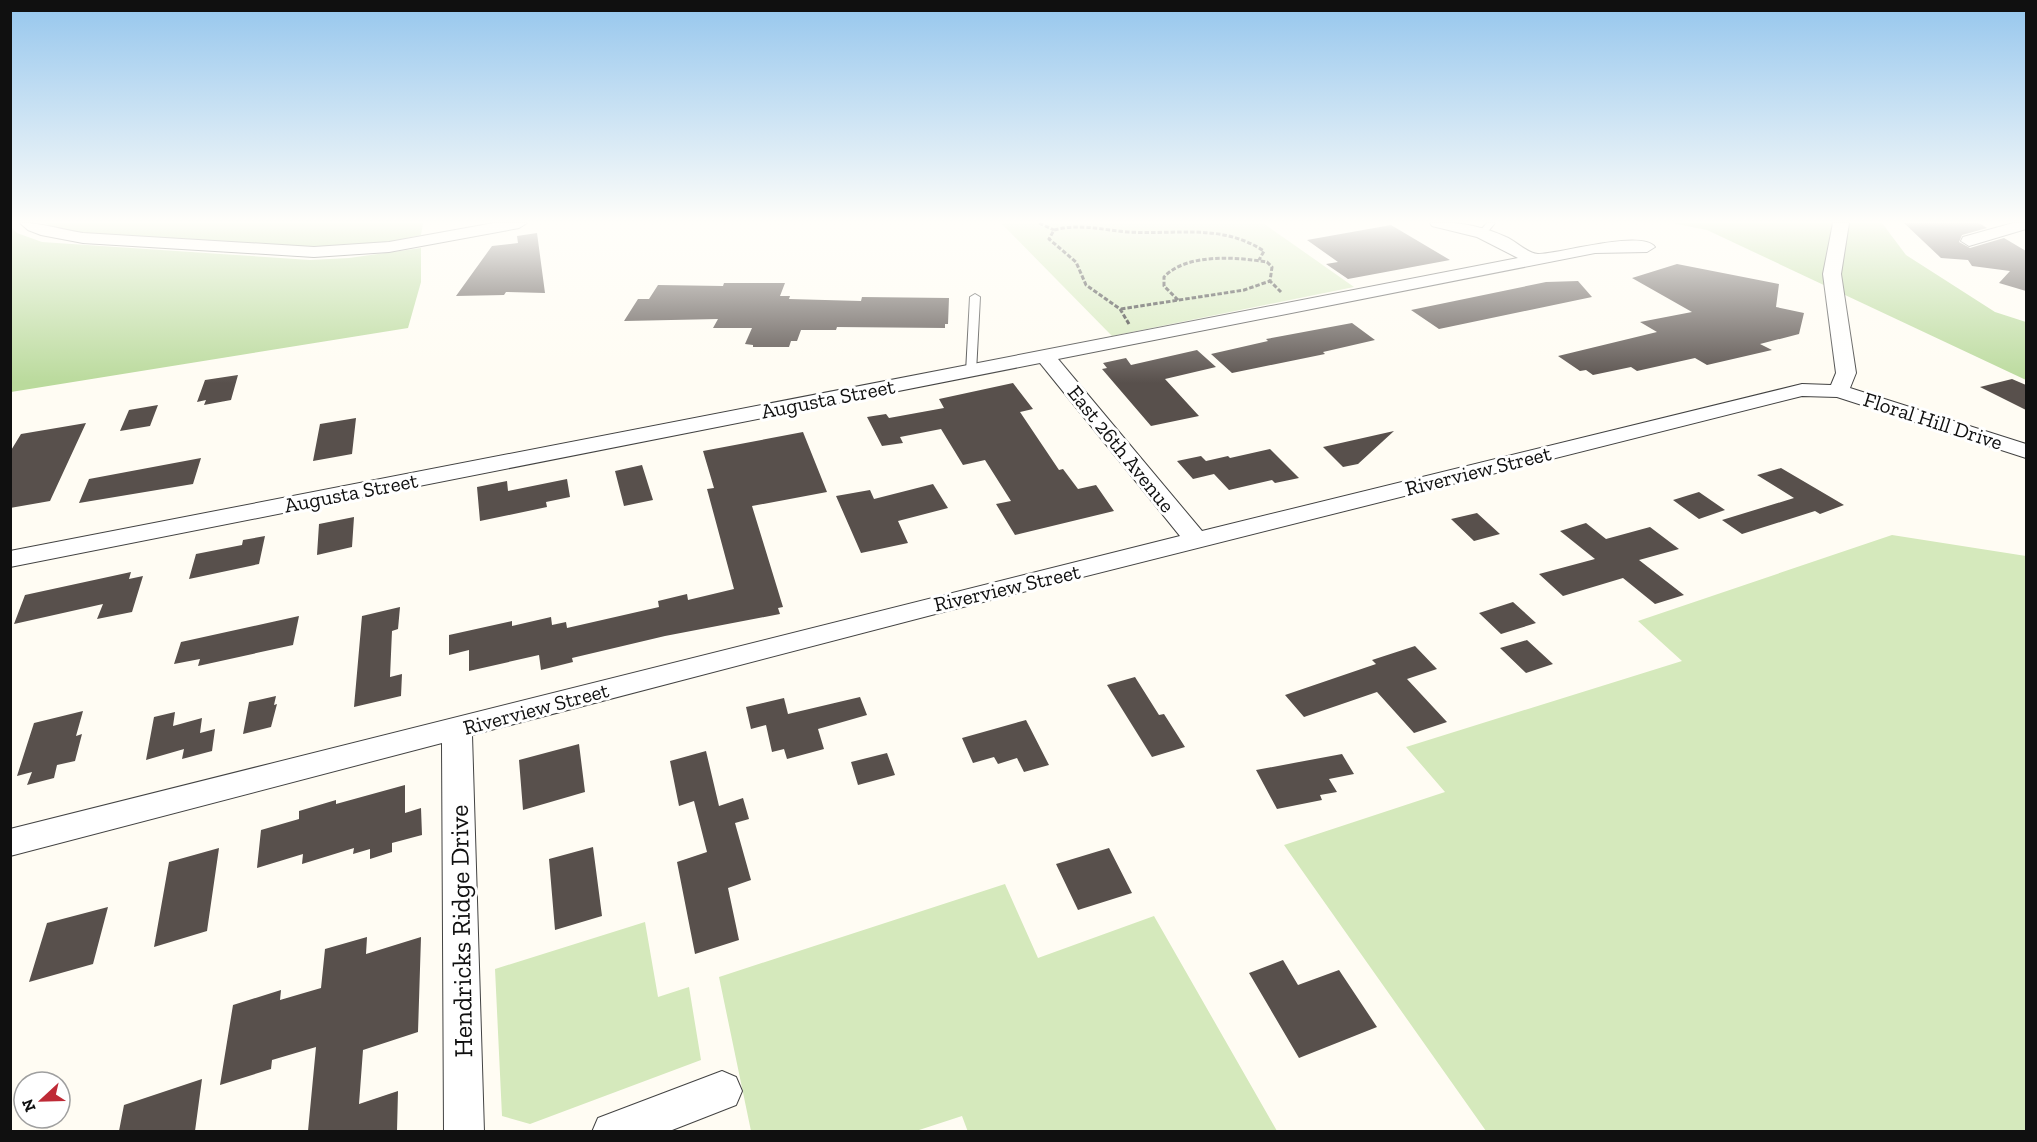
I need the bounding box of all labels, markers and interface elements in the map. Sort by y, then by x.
street label: Augusta Street [759,373,897,424]
street label: East 26th Avenue [1063,380,1180,517]
street label: Floral Hill Drive [1861,386,2006,455]
street label: Riverview Street [1402,440,1554,501]
street label: Augusta Street [282,467,420,518]
street label: Riverview Street [931,558,1083,617]
street label: Riverview Street [460,677,612,740]
street label: Hendricks Ridge Drive [443,804,479,1058]
north arrow [12,1070,72,1130]
text: N [17,1096,40,1115]

